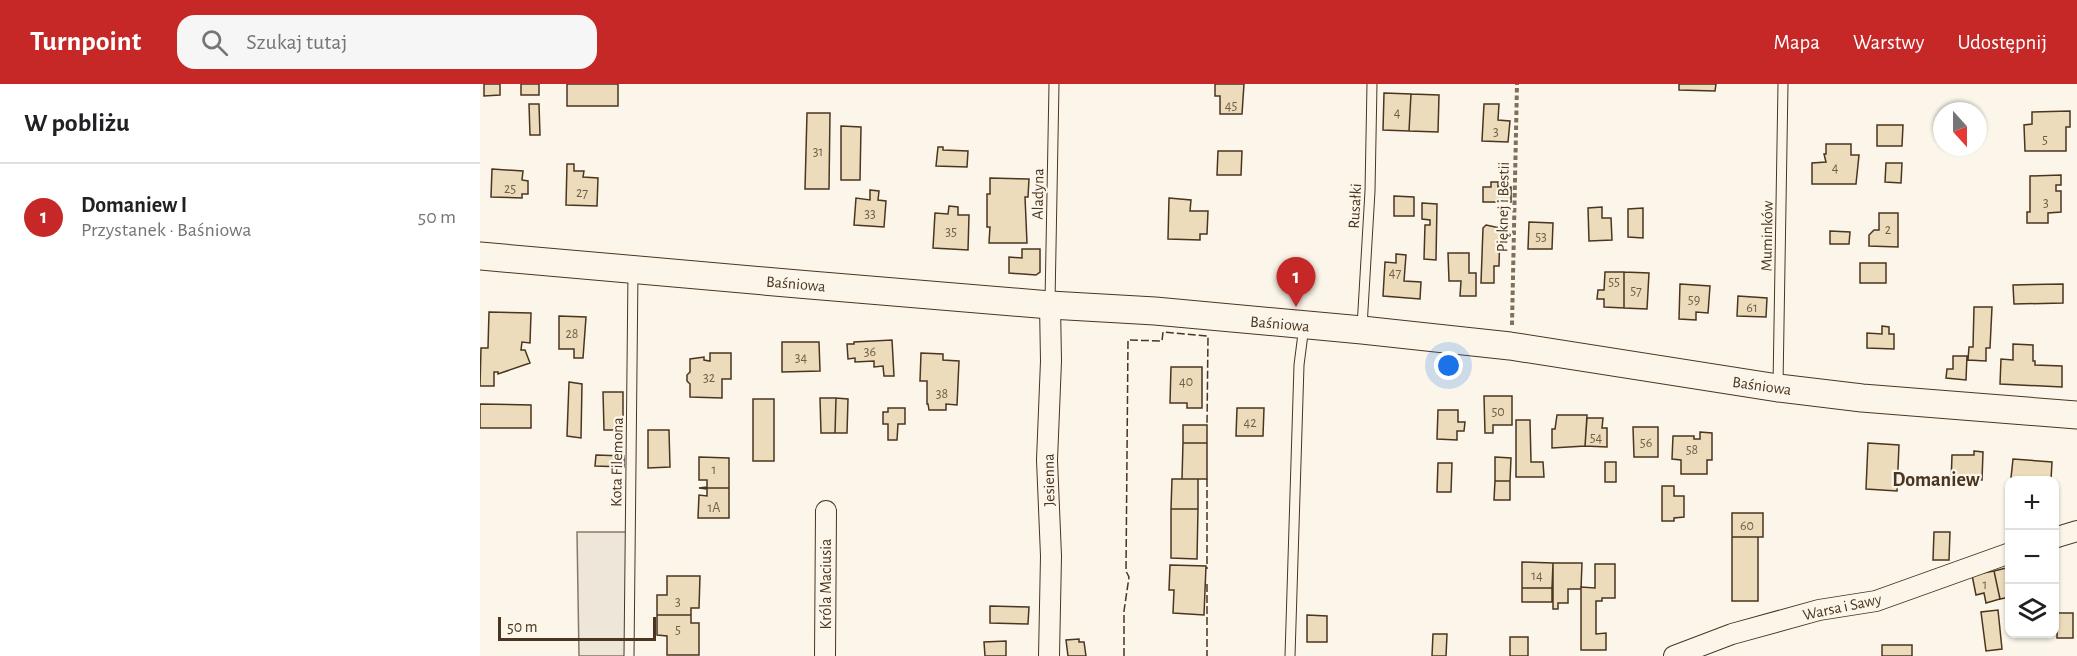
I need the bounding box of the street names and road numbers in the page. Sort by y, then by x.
street label: Pięknej i Bestii [1494,162,1513,252]
street label: Aladyna [1030,168,1047,220]
street label: Rusałki [1346,183,1364,229]
street label: Muminków [1758,200,1776,272]
street label: Baśniowa [766,273,826,295]
street label: Baśniowa [1250,313,1310,335]
street label: Baśniowa [1731,374,1792,398]
street label: Kota Filemona [608,417,626,507]
street label: Jesienna [1041,453,1057,507]
street label: Króla Maciusia [818,539,834,629]
street label: Warsa i Sawy [1801,591,1884,624]

